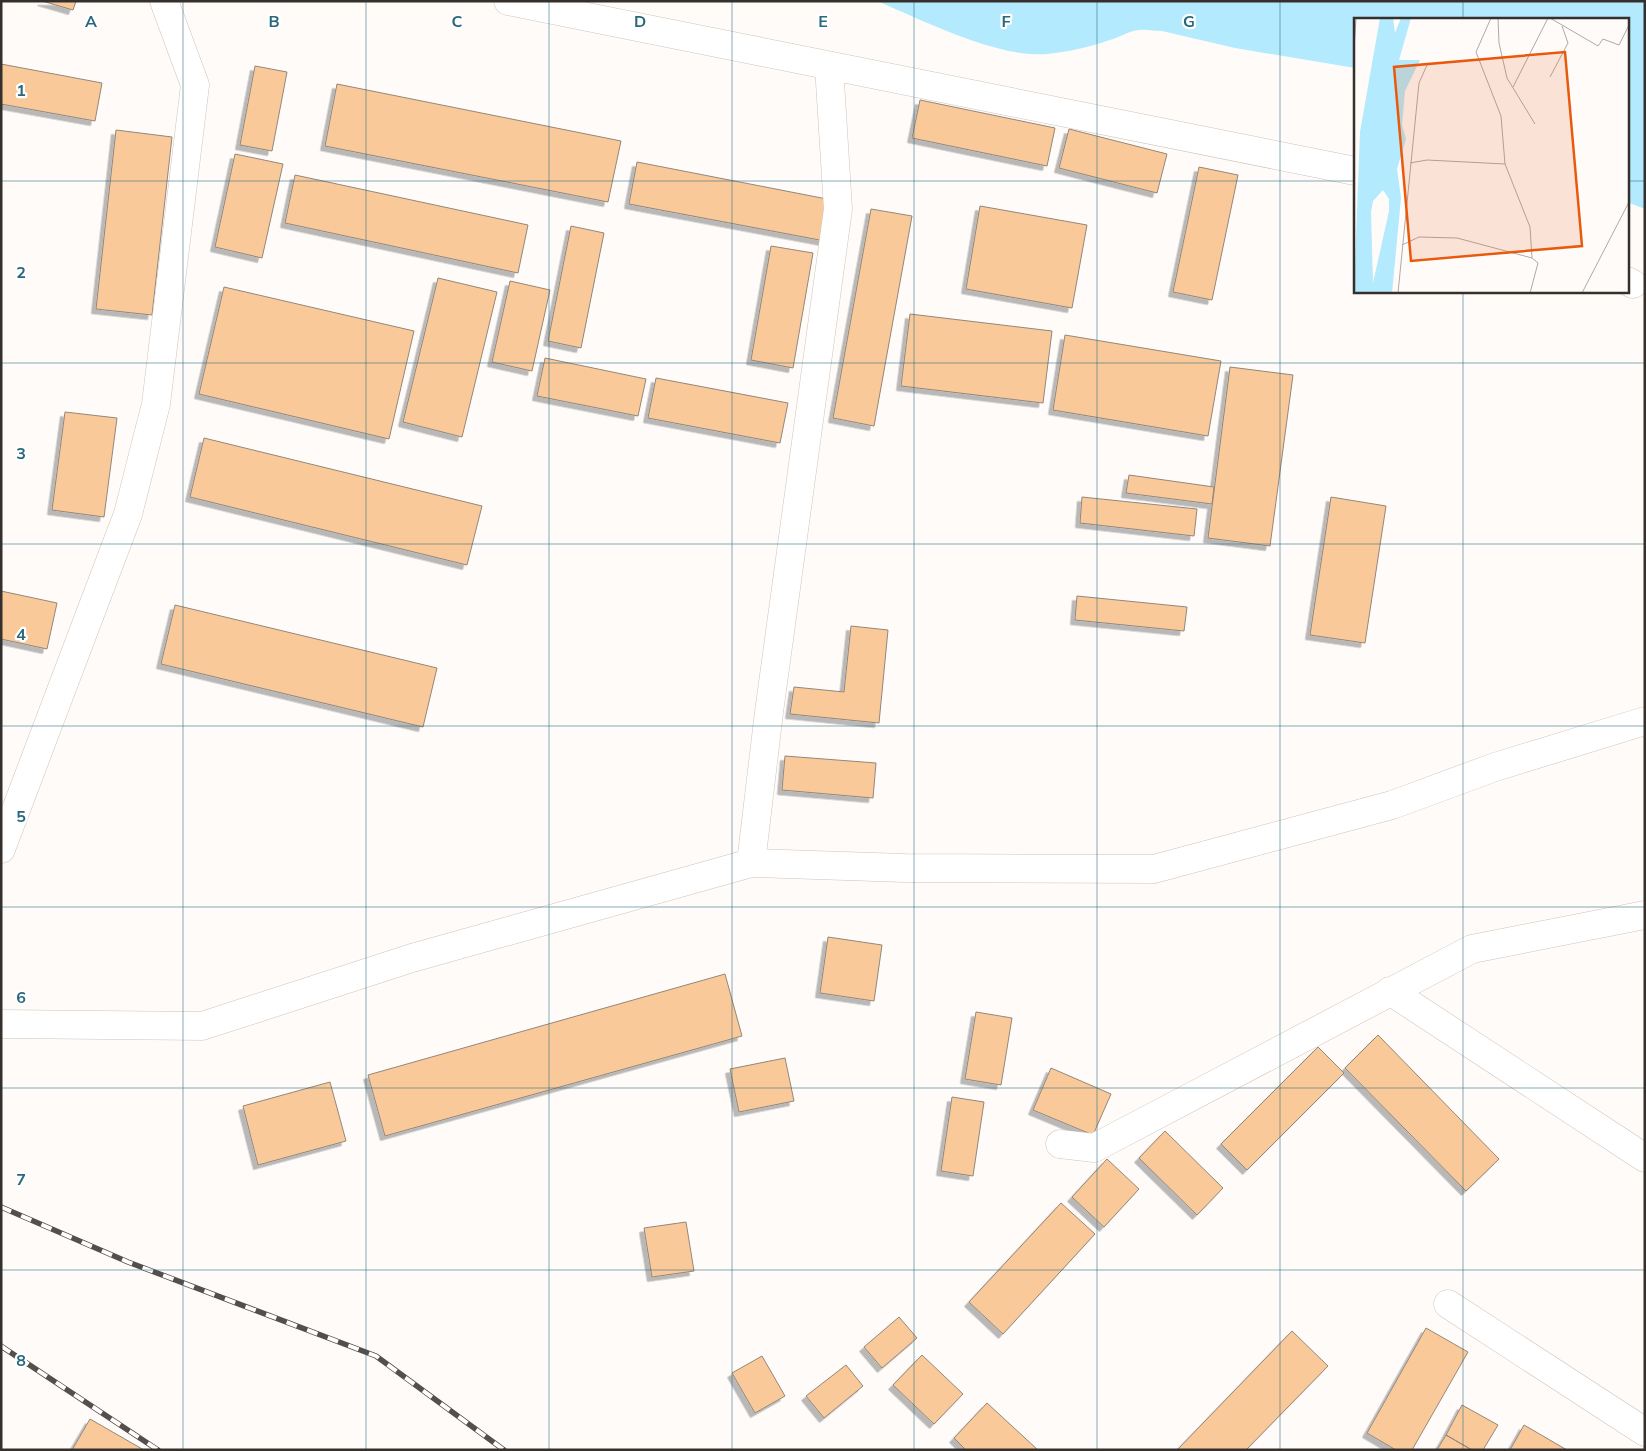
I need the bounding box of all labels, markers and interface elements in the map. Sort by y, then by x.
text: A [85,11,97,31]
text: B [268,11,280,31]
text: C [452,11,463,31]
text: D [634,11,646,31]
text: E [818,11,828,31]
text: F [1001,11,1011,31]
text: G [1183,11,1195,31]
inset map [1354,18,1628,292]
text: 1 [16,80,26,100]
text: 2 [16,262,26,282]
text: 3 [16,443,26,463]
text: 4 [16,624,26,644]
text: 5 [16,806,26,826]
text: 6 [16,987,26,1007]
text: 7 [16,1169,26,1189]
text: 8 [16,1350,26,1370]

